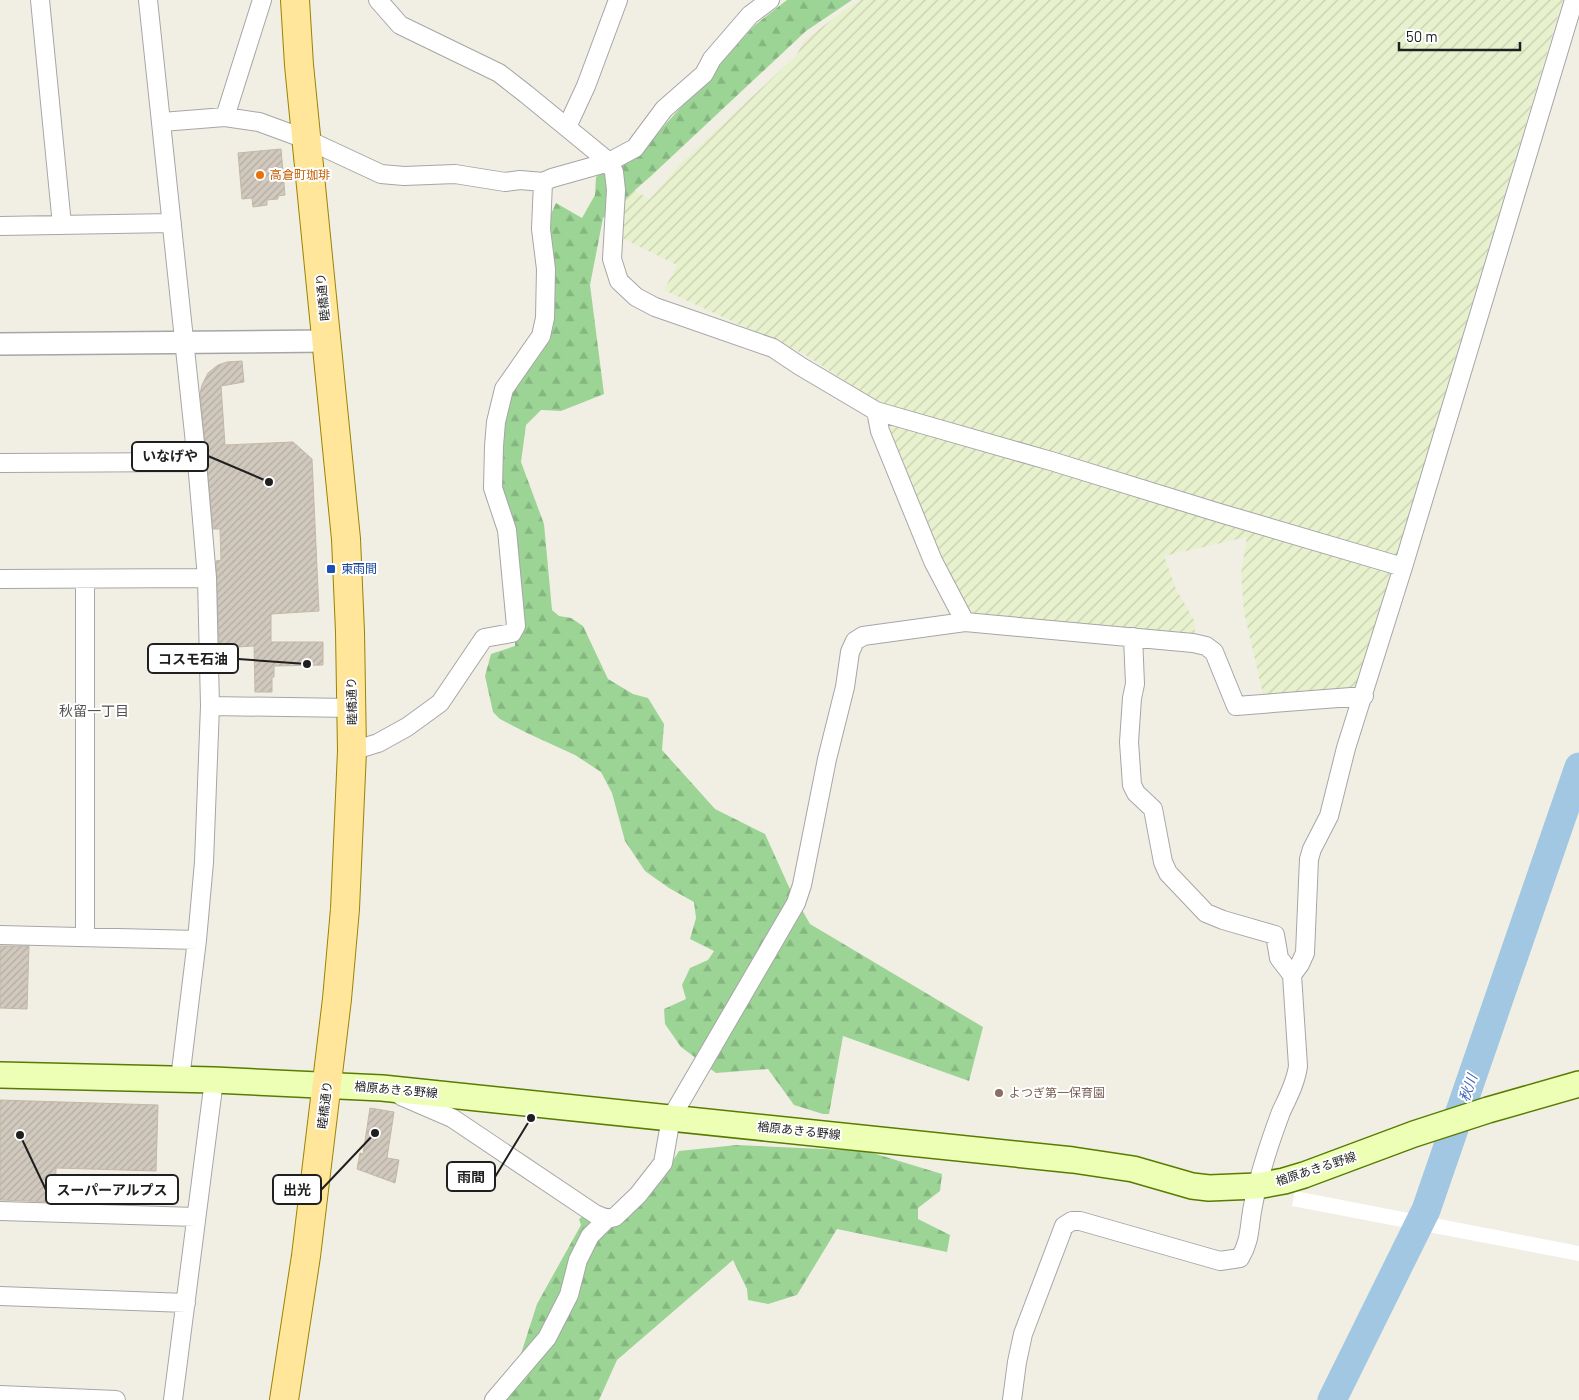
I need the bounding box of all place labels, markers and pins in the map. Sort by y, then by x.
place label: 高倉町珈琲 [270,167,330,181]
marker: 高倉町珈琲 [254,169,266,181]
callout: いなげや [132,442,208,471]
place label: 東雨間 [341,561,377,575]
marker: 東雨間 [325,563,337,575]
callout: コスモ石油 [148,644,238,673]
place label: よつぎ第一保育園 [1009,1085,1105,1099]
marker: よつぎ第一保育園 [993,1087,1005,1099]
callout: 雨間 [447,1162,495,1191]
callout: スーパーアルプス [46,1175,178,1204]
callout: 出光 [273,1175,321,1204]

